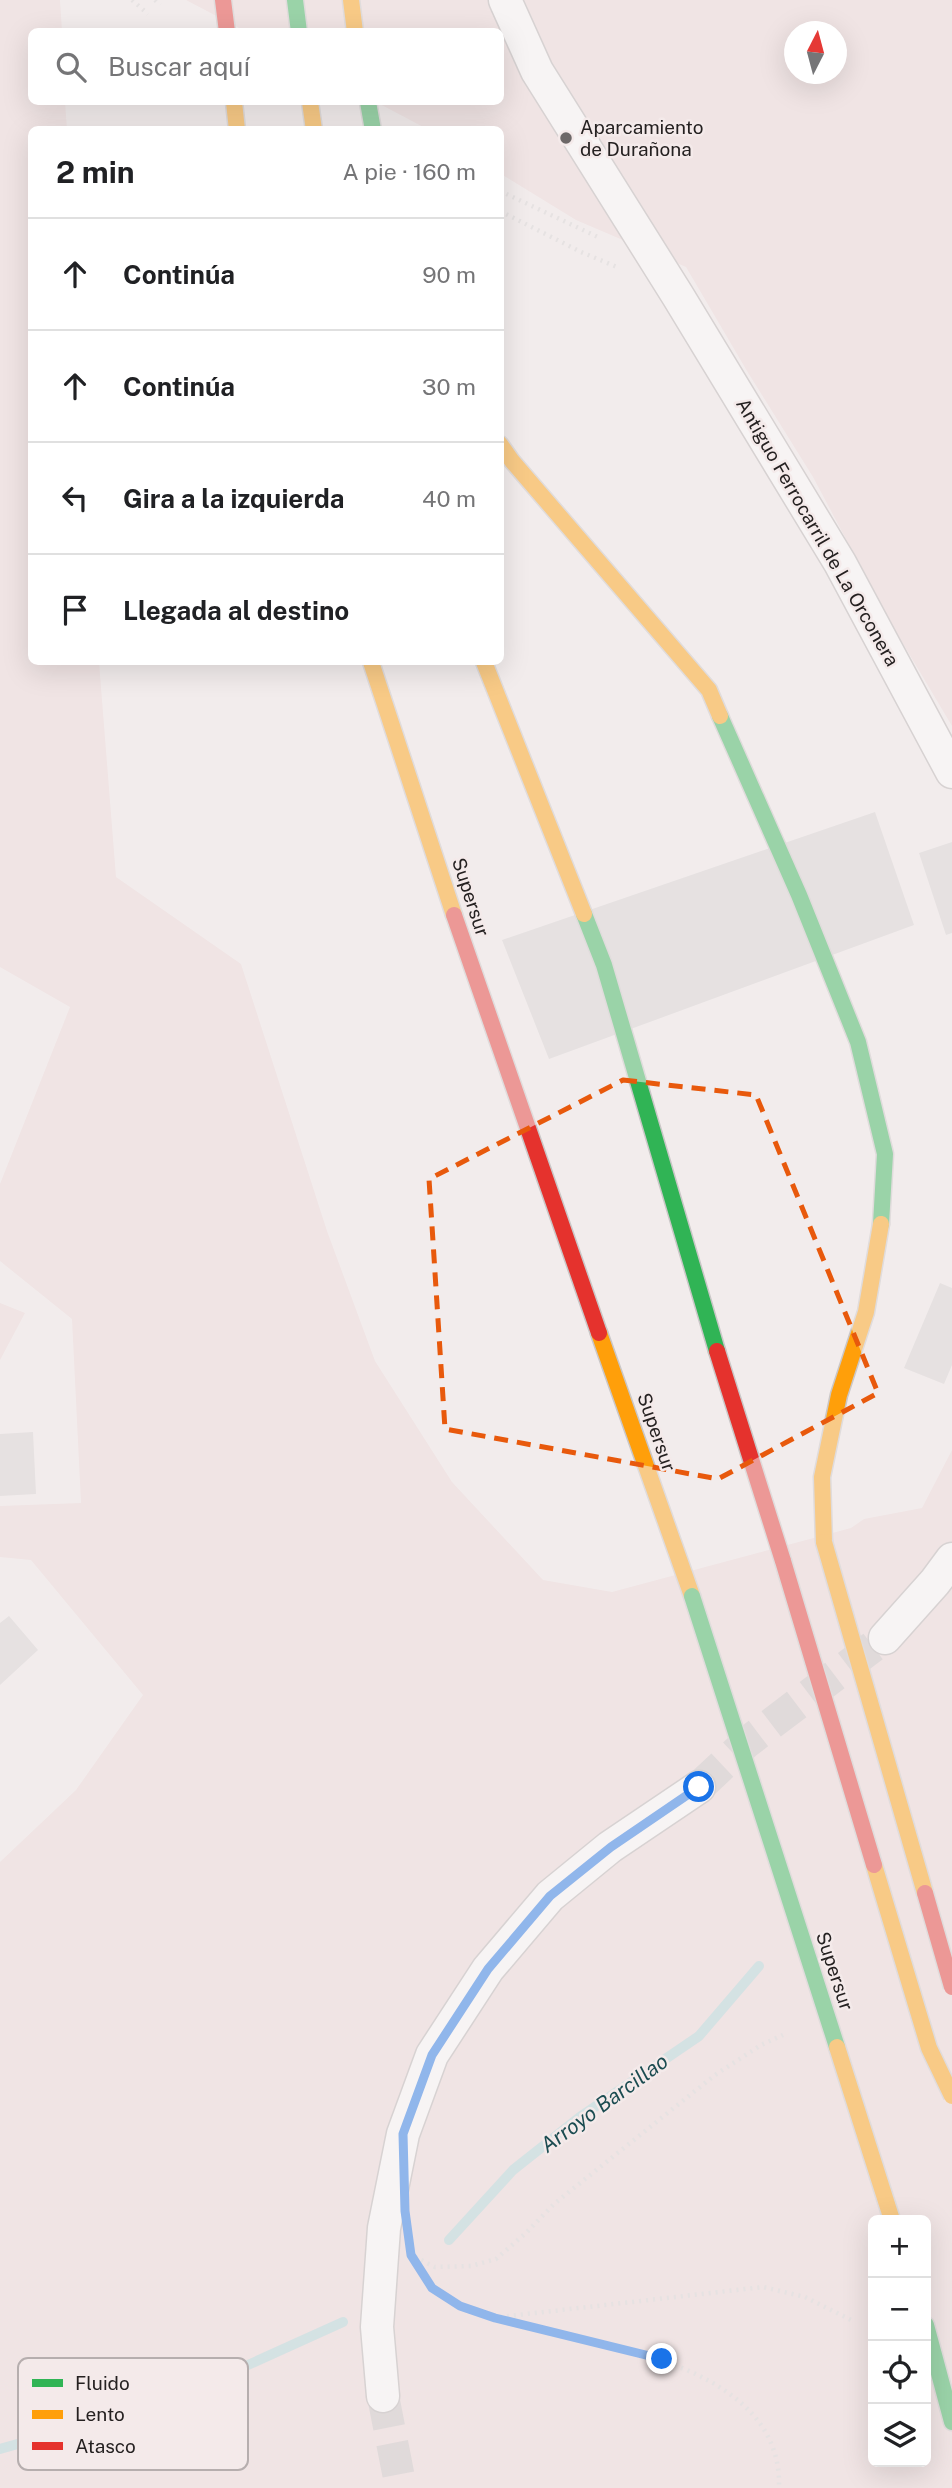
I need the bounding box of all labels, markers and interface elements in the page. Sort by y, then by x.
north arrow [784,21,847,84]
search box [28,28,504,105]
icon: search [52,48,90,86]
text: Buscar aquí [108,51,250,82]
place label: Aparcamiento de Durañona [580,116,704,160]
marker: Aparcamiento de Durañona [558,130,574,146]
text: 2 min [56,154,135,190]
text: A pie · 160 m [342,158,476,185]
icon: ahead [56,255,94,293]
text: Continúa [123,259,235,290]
text: 90 m [422,261,476,288]
icon: ahead [56,367,94,405]
text: Continúa [123,371,235,402]
text: 30 m [422,373,476,400]
street label: Antiguo Ferrocarril de La Orconera [732,394,904,670]
icon: left [56,479,94,517]
text: Gira a la izquierda [123,483,345,514]
text: 40 m [422,485,476,512]
icon: arrive [56,591,94,629]
text: Llegada al destino [123,595,349,626]
street label: Supersur [448,855,494,939]
street label: Supersur [633,1390,681,1474]
route start [683,1771,714,1802]
street label: Supersur [812,1929,858,2013]
water label: Arroyo Barcillao [535,2048,673,2158]
map controls [868,2215,931,2467]
button: + [868,2215,931,2278]
button: − [868,2278,931,2341]
button: locate [868,2341,931,2404]
route end [646,2343,677,2374]
legend [18,2358,248,2470]
text: Fluido [75,2372,130,2394]
text: Lento [75,2403,125,2425]
button: layers [868,2404,931,2467]
text: Atasco [75,2435,136,2457]

